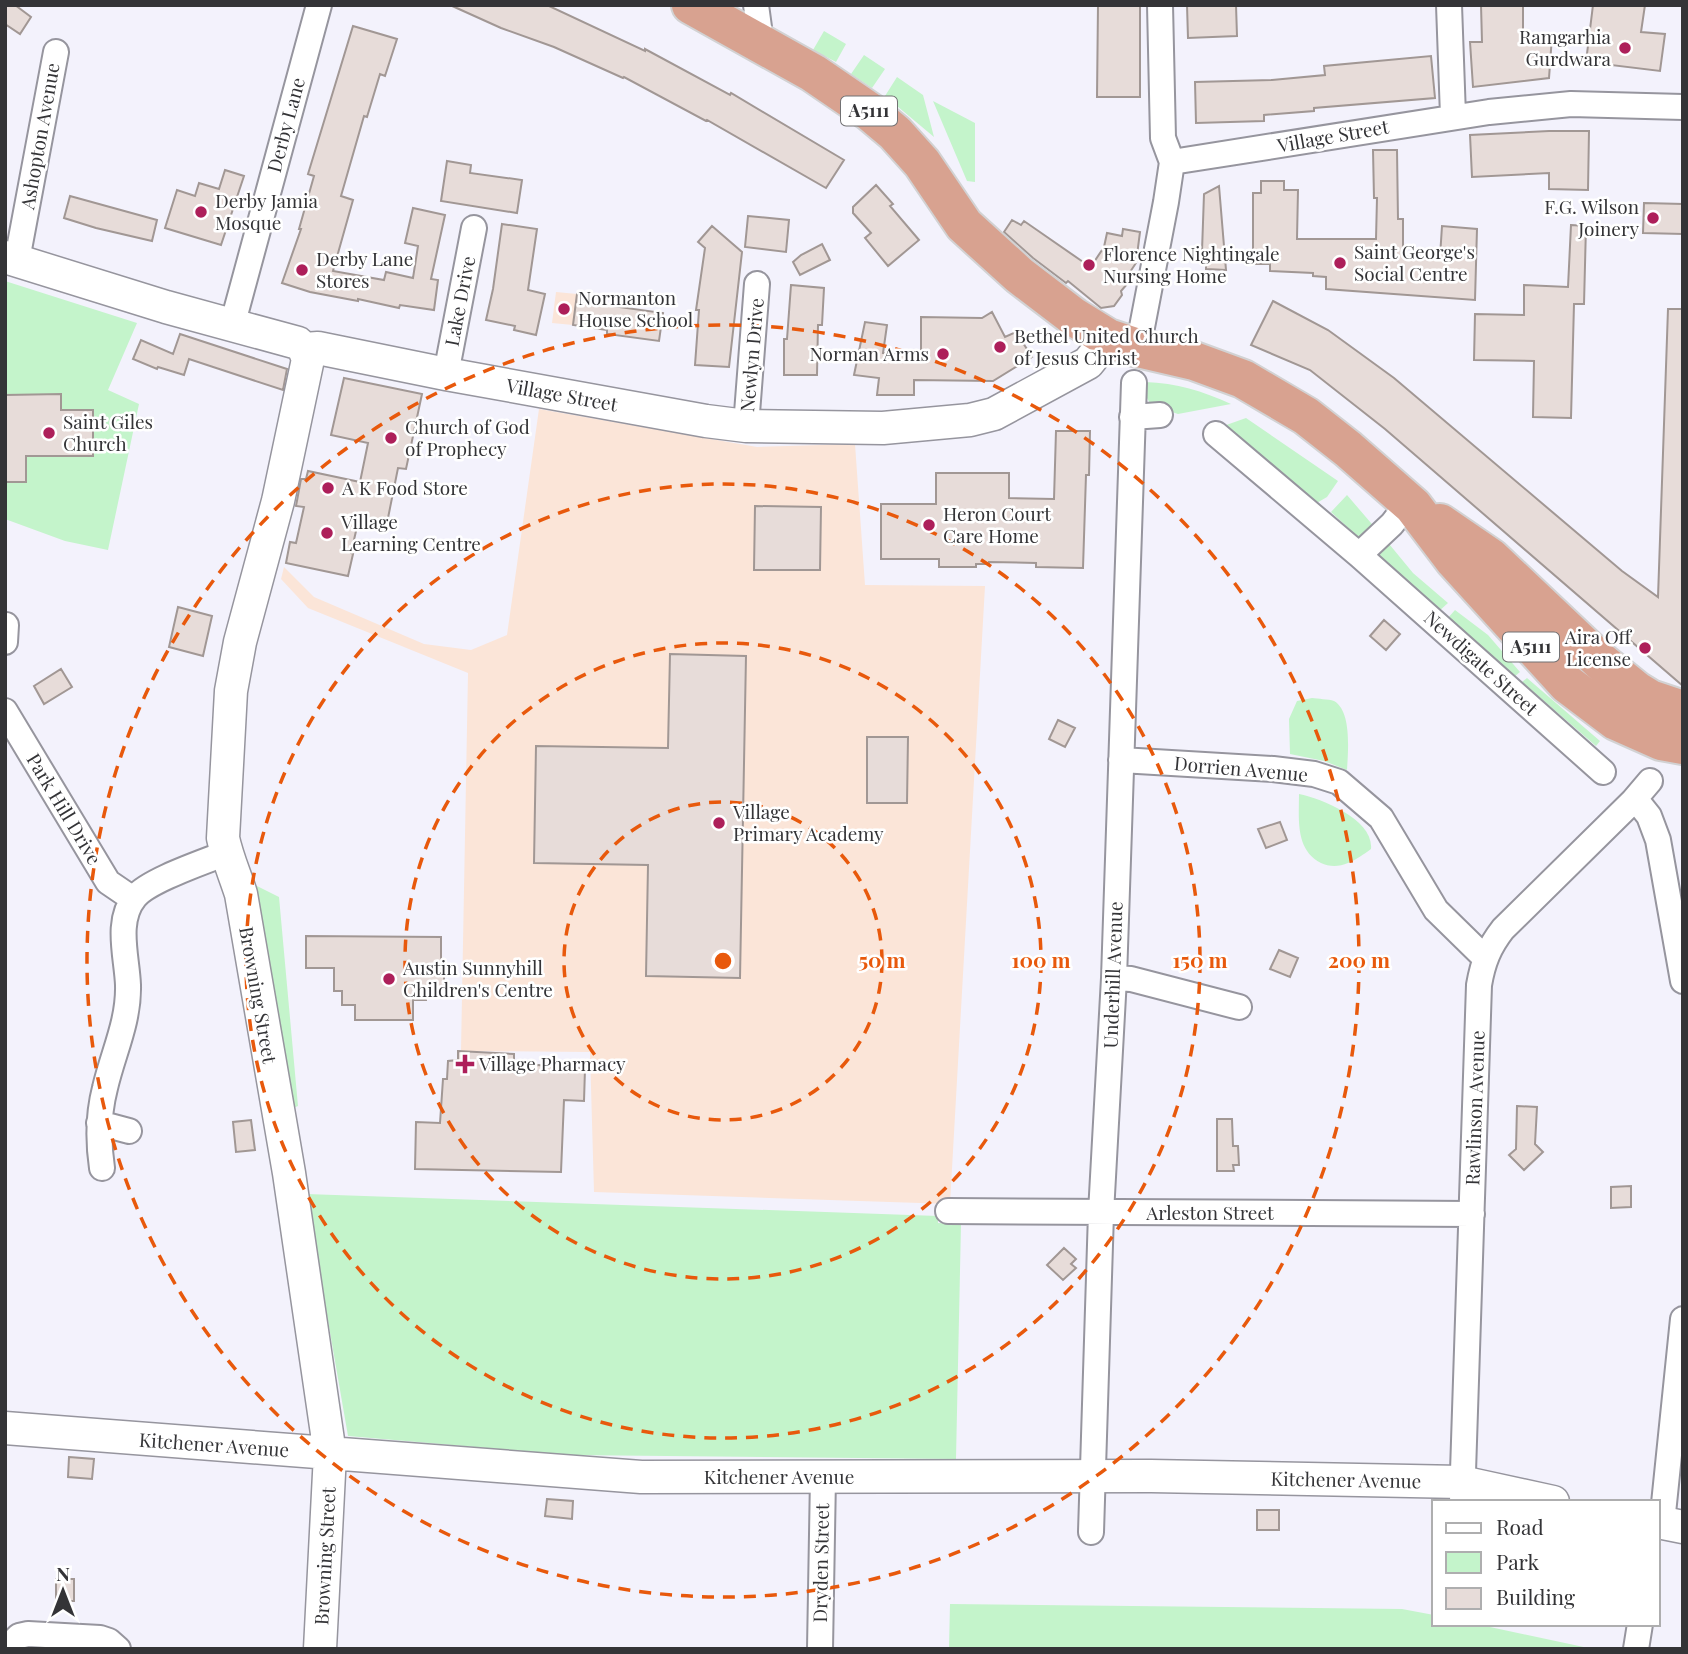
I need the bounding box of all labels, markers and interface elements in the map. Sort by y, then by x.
place label: Ramgarhia Gurdwara [1519,23,1612,71]
marker: Ramgarhia Gurdwara [1617,40,1633,56]
street label: Ashopton Avenue [13,61,65,212]
street label: Derby Lane [260,74,310,175]
road number: A5111 [841,96,897,126]
street label: Village Street [1274,112,1391,158]
place label: Derby Jamia Mosque [215,187,318,235]
place label: F.G. Wilson Joinery [1544,193,1640,241]
marker: Derby Jamia Mosque [193,204,209,220]
marker: F.G. Wilson Joinery [1645,210,1661,226]
place label: Saint George's Social Centre [1354,238,1475,286]
place label: Florence Nightingale Nursing Home [1103,240,1280,288]
place label: Derby Lane Stores [316,245,413,293]
street label: Lake Drive [438,253,480,348]
marker: Saint George's Social Centre [1332,255,1348,271]
marker: Florence Nightingale Nursing Home [1081,257,1097,273]
marker: Derby Lane Stores [294,262,310,278]
place label: Normanton House School [578,284,694,332]
street label: Newlyn Drive [733,297,769,413]
marker: Normanton House School [556,301,572,317]
place label: Bethel United Church of Jesus Christ [1014,322,1199,370]
marker: Bethel United Church of Jesus Christ [992,339,1008,355]
place label: Norman Arms [810,340,929,366]
marker: Norman Arms [935,346,951,362]
street label: Village Street [504,371,620,417]
place label: Saint Giles Church [63,408,153,456]
place label: Church of God of Prophecy [405,413,530,461]
marker: Saint Giles Church [41,425,57,441]
marker: Church of God of Prophecy [383,430,399,446]
place label: A K Food Store [341,474,468,500]
marker: A K Food Store [320,480,336,496]
place label: Heron Court Care Home [943,500,1051,548]
place label: Village Learning Centre [340,508,481,556]
marker: Heron Court Care Home [921,517,937,533]
marker: Village Learning Centre [319,525,335,541]
street label: Newdigate Street [1419,604,1544,721]
place label: Aira Off License [1564,623,1633,671]
road number: A5111 [1503,632,1559,662]
marker: Aira Off License [1637,640,1653,656]
street label: Park Hill Drive [21,748,108,869]
street label: Dorrien Avenue [1173,749,1309,787]
place label: Village Primary Academy [732,798,884,846]
marker: Village Primary Academy [711,815,727,831]
street label: Underhill Avenue [1096,901,1128,1049]
street label: Browning Street [234,924,284,1066]
text: 50 m [858,945,906,973]
text: 100 m [1011,945,1071,973]
text: 150 m [1173,945,1227,973]
text: 200 m [1328,945,1390,973]
centre of rings [711,949,735,973]
place label: Austin Sunnyhill Children's Centre [402,954,553,1002]
marker: Austin Sunnyhill Children's Centre [381,971,397,987]
street label: Rawlinson Avenue [1458,1030,1490,1186]
place label: Village Pharmacy [478,1050,626,1076]
marker: Village Pharmacy [457,1056,473,1072]
street label: Arleston Street [1145,1199,1274,1225]
street label: Kitchener Avenue [138,1426,290,1462]
street label: Kitchener Avenue [704,1463,854,1489]
street label: Kitchener Avenue [1271,1465,1422,1493]
street label: Browning Street [307,1486,341,1626]
legend [1432,1500,1660,1626]
street label: Dryden Street [806,1503,834,1623]
text: Road [1496,1512,1544,1540]
text: Park [1496,1547,1540,1575]
north arrow [28,1556,98,1626]
text: N [56,1560,70,1586]
text: Building [1496,1582,1575,1610]

